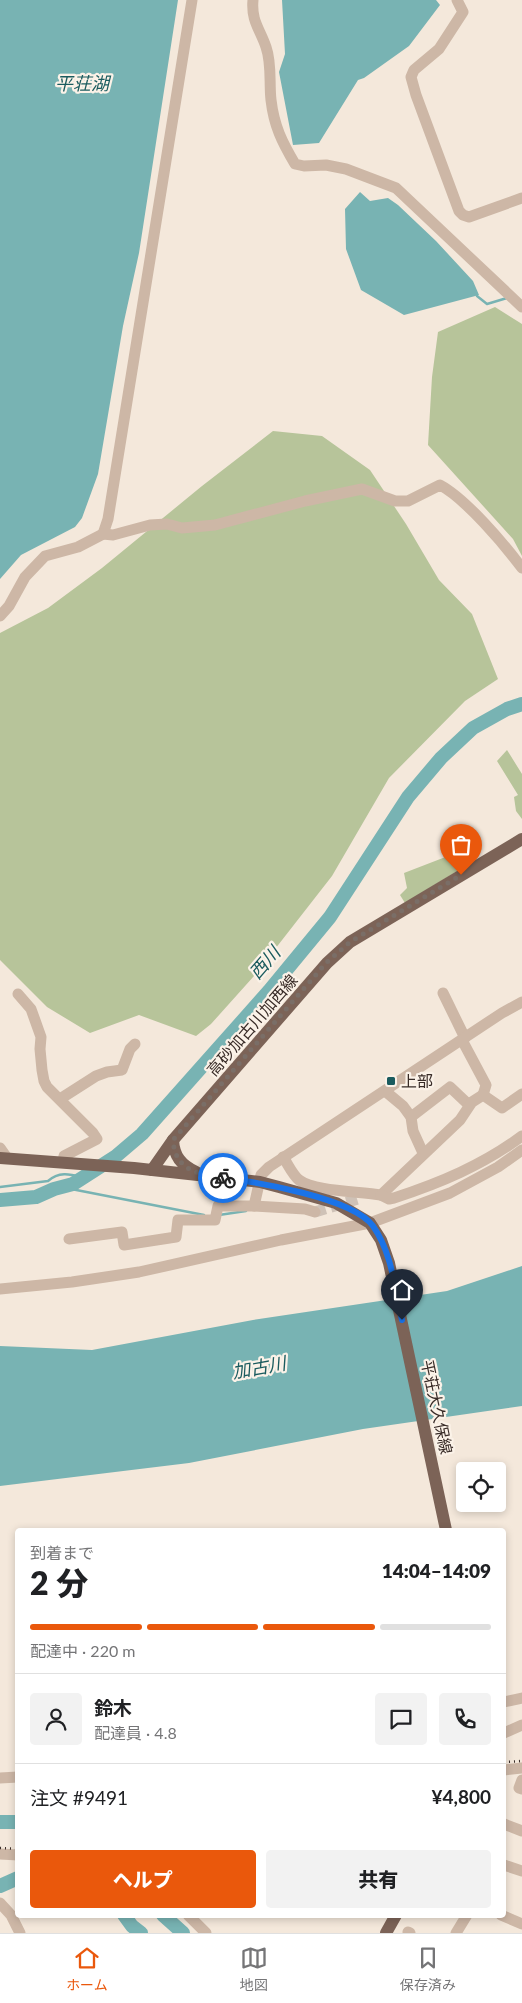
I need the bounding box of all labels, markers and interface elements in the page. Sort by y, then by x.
water label: 平荘湖 [55,72,112,94]
pin [440,824,482,875]
icon: bag [447,831,475,859]
water label: 西川 [244,940,286,983]
street label: 高砂加古川加西線 [202,970,301,1079]
place label: 上部 [401,1071,433,1090]
marker: 上部 [385,1075,397,1087]
courier [198,1153,248,1203]
icon: bike [209,1164,237,1192]
pin [381,1269,423,1320]
icon: home [388,1276,416,1304]
water label: 加古川 [230,1351,289,1383]
street label: 平荘大久保線 [418,1358,457,1456]
map controls [456,1462,506,1512]
button: locate [456,1462,506,1512]
text: 到着まで [30,1543,94,1562]
text: 14:04–14:09 [382,1559,491,1582]
text: 2 分 [30,1563,88,1602]
text: 配達中 · 220 m [30,1641,135,1660]
button: person [30,1693,82,1745]
button: chat [375,1693,427,1745]
button: phone [439,1693,491,1745]
text: 鈴木 [94,1696,132,1719]
text: 配達員 · 4.8 [94,1723,177,1742]
text: ¥4,800 [431,1785,491,1808]
text: 注文 #9491 [30,1786,128,1809]
button: ヘルプ [30,1850,256,1908]
button: 共有 [266,1850,491,1908]
tab: ホーム [66,1944,108,1994]
tab: 地図 [240,1944,268,1994]
tab: 保存済み [400,1944,456,1994]

